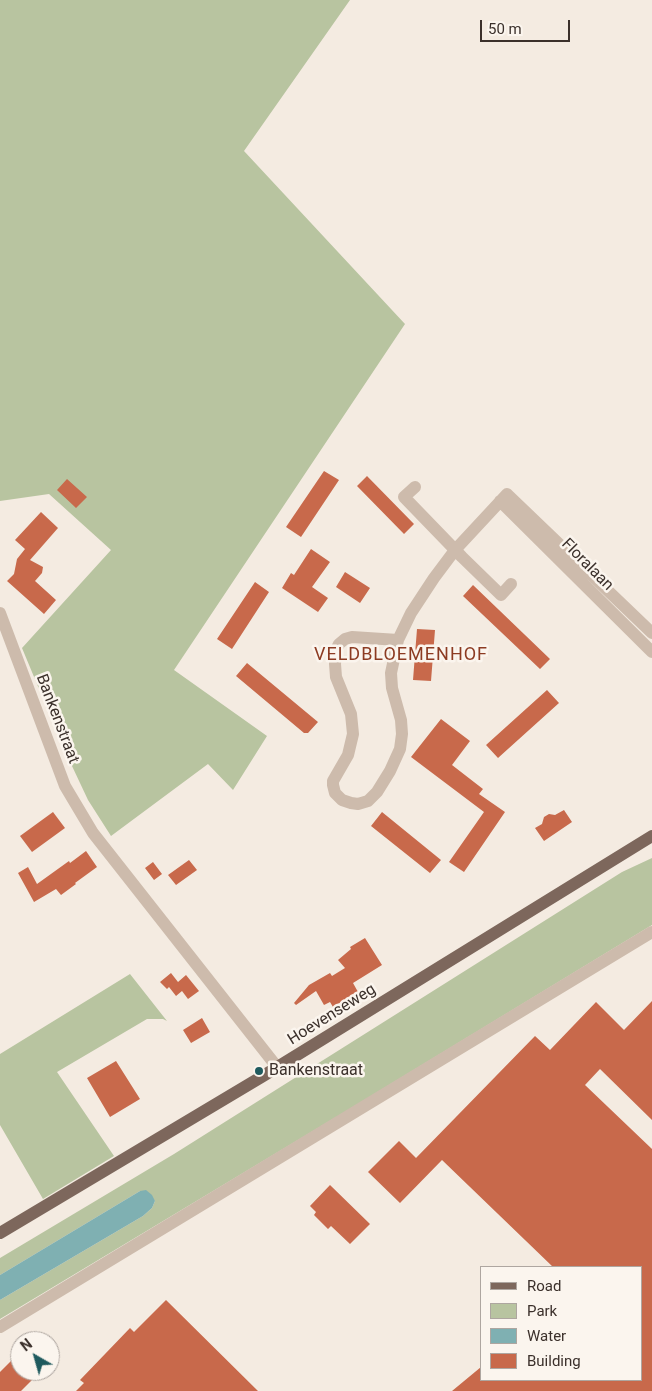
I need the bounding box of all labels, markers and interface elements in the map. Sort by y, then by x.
scale bar [482,10,572,42]
text: 50 m [488,20,522,38]
street label: Floralaan [557,535,617,595]
district label: VELDBLOEMENHOF [312,644,490,666]
street label: Bankenstraat [31,672,83,766]
street label: Hoevenseweg [284,980,380,1050]
place label: Bankenstraat [269,1061,363,1081]
marker: Bankenstraat [253,1065,265,1077]
legend [480,1266,642,1381]
text: Road [527,1277,561,1295]
text: Park [527,1302,557,1320]
text: Water [527,1327,566,1345]
north arrow [10,1331,60,1381]
text: N [18,1336,35,1354]
text: Building [527,1352,581,1370]

